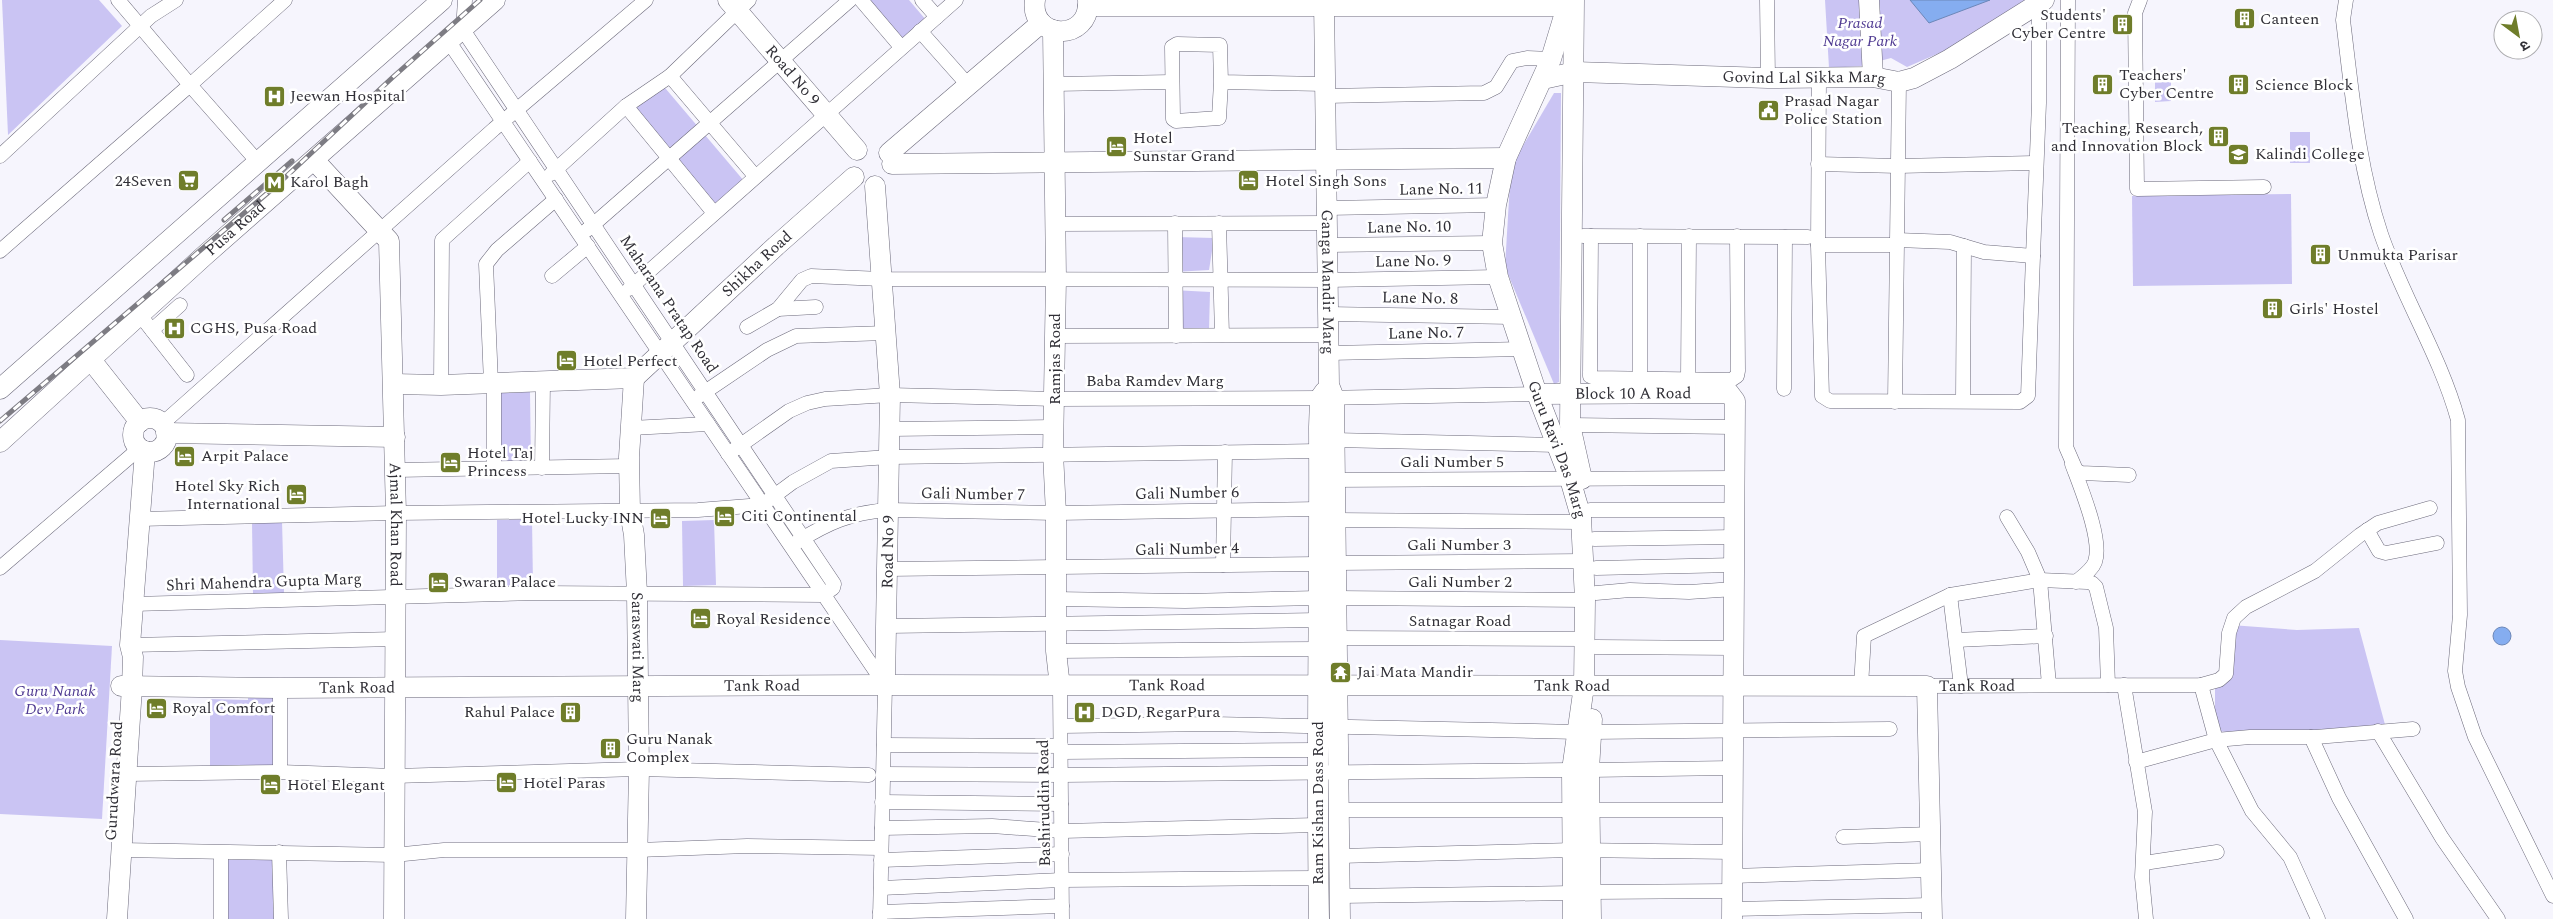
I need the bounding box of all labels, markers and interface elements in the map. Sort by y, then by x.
place label: Students' Cyber Centre [2011,3,2106,45]
building icon: Canteen [2232,7,2256,31]
place label: Canteen [2260,7,2319,31]
north arrow [2493,10,2543,60]
park label: Prasad Nagar Park [1823,11,1898,53]
building icon: Students' Cyber Centre [2110,12,2134,36]
text: उ [2515,35,2534,57]
street label: Road No 9 [759,39,826,111]
place label: Teachers' Cyber Centre [2119,63,2214,105]
street label: Govind Lal Sikka Marg [1722,65,1888,91]
building icon: Teachers' Cyber Centre [2091,72,2115,96]
building icon: Science Block [2227,73,2251,97]
place label: Science Block [2255,73,2353,97]
hospital icon: Jeewan Hospital [262,84,286,108]
place label: Jeewan Hospital [290,84,405,108]
place label: Prasad Nagar Police Station [1784,89,1882,131]
public building icon: Prasad Nagar Police Station [1756,98,1780,122]
place label: Teaching, Research, and Innovation Block [2051,116,2203,158]
building icon: Teaching, Research, and Innovation Block [2207,125,2231,149]
place label: Hotel Sunstar Grand [1133,126,1235,168]
hotel icon: Hotel Sunstar Grand [1105,135,1129,159]
school or university icon: Kalindi College [2227,142,2251,166]
place label: Kalindi College [2255,142,2365,166]
place label: 24Seven [115,169,172,193]
supermarket icon: 24Seven [176,169,200,193]
hotel icon: Hotel Singh Sons [1237,169,1261,193]
place label: Hotel Singh Sons [1265,169,1387,193]
metro station icon: Karol Bagh [262,170,286,194]
place label: Karol Bagh [290,170,369,194]
street label: Lane No. 11 [1399,176,1483,202]
street label: Pusa Road [200,195,271,262]
street label: Ganga Mandir Marg [1315,209,1341,355]
street label: Lane No. 10 [1367,214,1451,240]
street label: Shikha Road [716,225,798,303]
street label: Maharana Pratap Road [614,230,724,378]
building icon: Unmukta Parisar [2309,243,2333,267]
place label: Unmukta Parisar [2337,243,2458,267]
street label: Lane No. 9 [1375,248,1451,274]
street label: Lane No. 8 [1382,285,1458,311]
building icon: Girls' Hostel [2261,297,2285,321]
place label: Girls' Hostel [2289,297,2379,321]
street label: Ramjas Road [1043,313,1067,405]
hospital icon: CGHS, Pusa Road [162,316,186,340]
place label: CGHS, Pusa Road [190,316,317,340]
street label: Lane No. 7 [1388,320,1464,346]
hotel icon: Hotel Perfect [555,349,579,373]
place label: Hotel Perfect [583,349,678,373]
street label: Baba Ramdev Marg [1086,369,1224,393]
street label: Guru Ravi Das Marg [1521,377,1593,521]
street label: Block 10 A Road [1575,381,1691,406]
place label: Hotel Taj Princess [467,441,534,483]
hotel icon: Arpit Palace [173,444,197,468]
place label: Arpit Palace [201,444,289,468]
hotel icon: Hotel Taj Princess [439,450,463,474]
street label: Gali Number 5 [1400,450,1504,474]
street label: Ajmal Khan Road [383,462,408,587]
place label: Hotel Sky Rich International [175,474,280,516]
street label: Gali Number 6 [1135,480,1239,506]
street label: Gali Number 7 [921,481,1025,507]
hotel icon: Hotel Sky Rich International [284,483,308,507]
hotel icon: Citi Continental [713,504,737,528]
place label: Citi Continental [741,504,857,528]
place label: Hotel Lucky INN [521,506,644,530]
hotel icon: Hotel Lucky INN [648,506,672,530]
street label: Road No 9 [875,515,901,589]
street label: Gali Number 3 [1407,533,1511,557]
street label: Gali Number 4 [1135,536,1239,562]
street label: Shri Mahendra Gupta Marg [166,567,362,597]
hotel icon: Swaran Palace [426,570,450,594]
place label: Swaran Palace [454,570,556,594]
street label: Gali Number 2 [1408,570,1512,594]
street label: Saraswati Marg [625,592,650,703]
hotel icon: Royal Residence [688,607,712,631]
place label: Royal Residence [716,607,831,631]
street label: Satnagar Road [1409,609,1511,633]
temple icon: Jai Mata Mandir [1329,660,1353,684]
place label: Jai Mata Mandir [1357,660,1473,684]
street label: Tank Road [724,673,800,698]
street label: Tank Road [1129,673,1205,697]
street label: Tank Road [1534,674,1610,698]
street label: Tank Road [1939,674,2015,698]
street label: Tank Road [319,675,395,700]
park label: Guru Nanak Dev Park [14,679,96,721]
hotel icon: Royal Comfort [144,696,168,720]
place label: Royal Comfort [172,696,276,720]
place label: Rahul Palace [464,700,555,724]
building icon: Rahul Palace [559,700,583,724]
hospital icon: DGD, RegarPura [1073,700,1097,724]
place label: DGD, RegarPura [1101,700,1220,724]
street label: Gurudwara Road [99,720,129,841]
street label: Ram Kishan Dass Road [1306,721,1330,885]
place label: Guru Nanak Complex [626,727,713,769]
building icon: Guru Nanak Complex [598,736,622,760]
street label: Bashiruddin Road [1031,739,1057,867]
hotel icon: Hotel Paras [495,771,519,795]
place label: Hotel Paras [523,771,606,795]
hotel icon: Hotel Elegant [259,773,283,797]
place label: Hotel Elegant [287,773,385,797]

